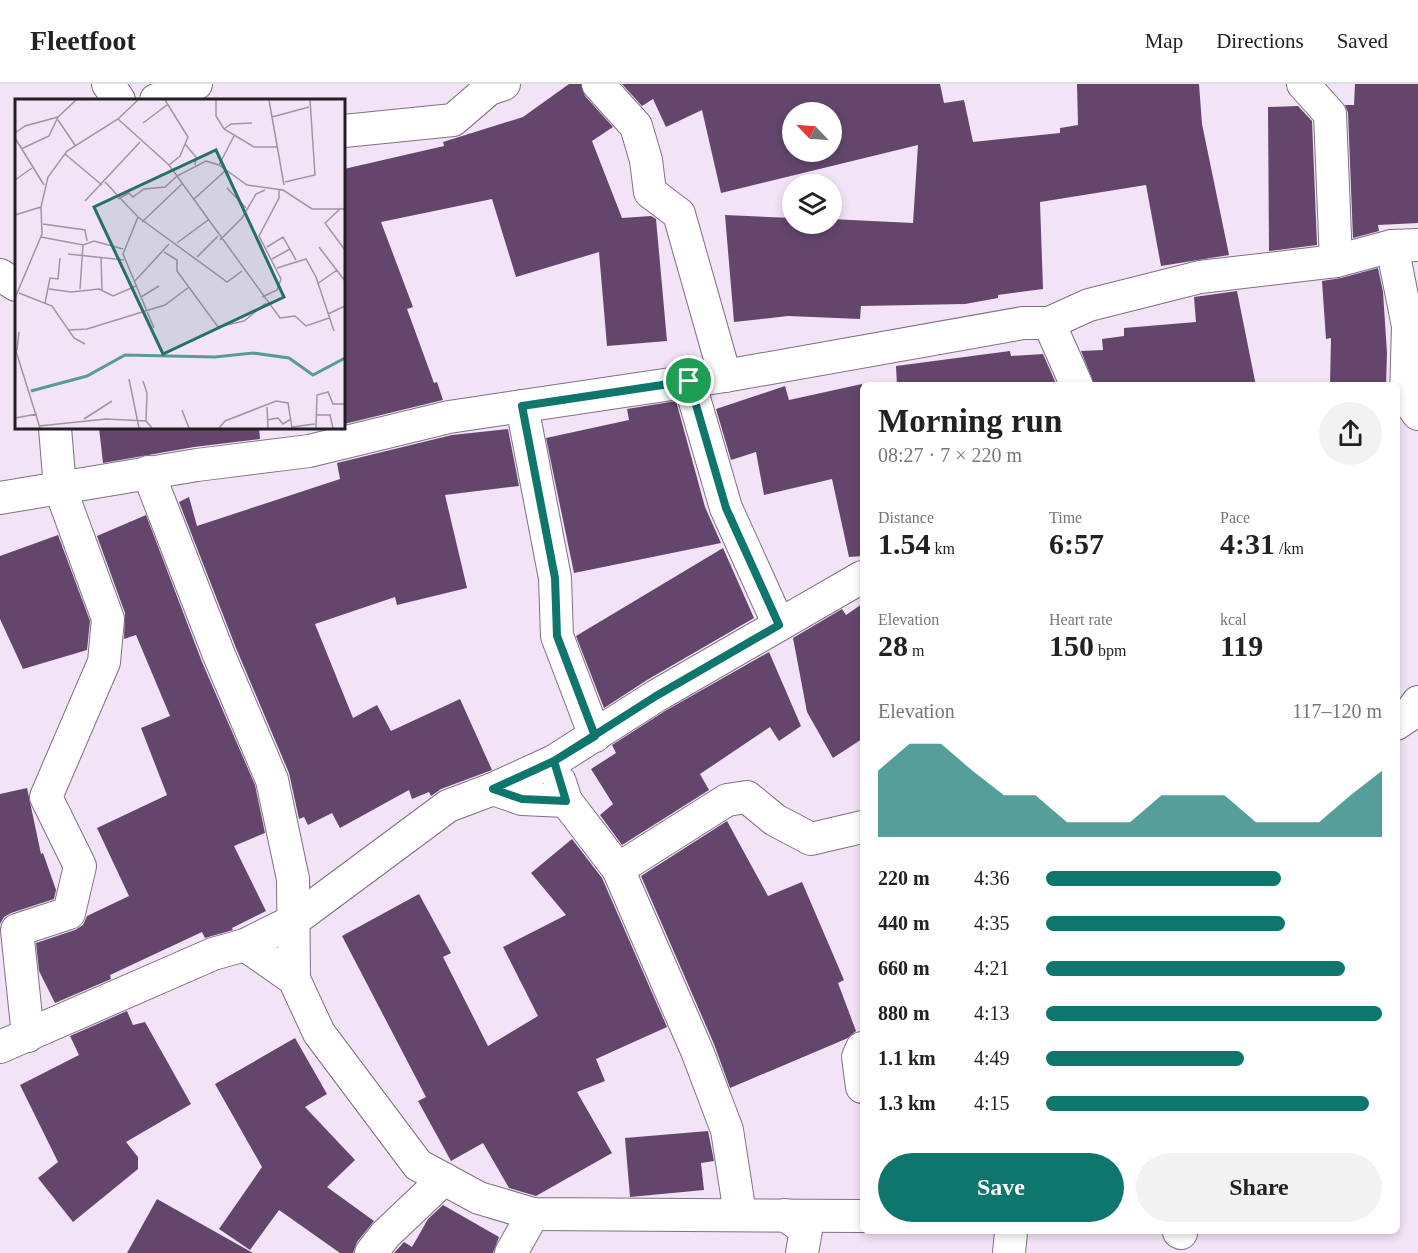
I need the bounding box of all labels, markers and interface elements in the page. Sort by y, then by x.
text: Fleetfoot [30,25,136,56]
text: Map [1145,29,1183,53]
text: Directions [1216,29,1304,53]
text: Saved [1337,29,1388,53]
inset map [15,99,345,429]
north arrow [782,102,842,162]
map controls [782,102,842,234]
button: layers [782,174,842,234]
pin [663,355,714,406]
icon: arrive [672,364,705,397]
button: share [1319,402,1382,465]
text: Morning run [878,403,1062,439]
text: 08:27 · 7 × 220 m [878,444,1022,466]
text: Distance [878,509,934,526]
text: Time [1049,509,1082,526]
text: Pace [1220,509,1250,526]
text: 1.54 [878,527,931,560]
text: 6:57 [1049,527,1104,560]
text: 4:31 [1220,527,1275,560]
text: km [931,540,955,557]
text: /km [1275,540,1304,557]
text: Elevation [878,611,939,628]
text: Heart rate [1049,611,1113,628]
text: kcal [1220,611,1247,628]
text: 28 [878,629,908,662]
text: 150 [1049,629,1094,662]
text: 119 [1220,629,1263,662]
text: m [908,642,924,659]
text: bpm [1094,642,1126,659]
text: Elevation [878,700,955,722]
text: 117–120 m [1292,700,1382,722]
text: 220 m [878,867,930,889]
text: 4:36 [974,867,1010,889]
text: 440 m [878,912,930,934]
text: 4:35 [974,912,1010,934]
text: 660 m [878,957,930,979]
text: 4:21 [974,957,1010,979]
text: 880 m [878,1002,930,1024]
text: 4:13 [974,1002,1010,1024]
text: 1.1 km [878,1047,936,1069]
text: 4:49 [974,1047,1010,1069]
text: 1.3 km [878,1092,936,1114]
text: 4:15 [974,1092,1010,1114]
button: Save [878,1153,1124,1222]
button: Share [1136,1153,1382,1222]

